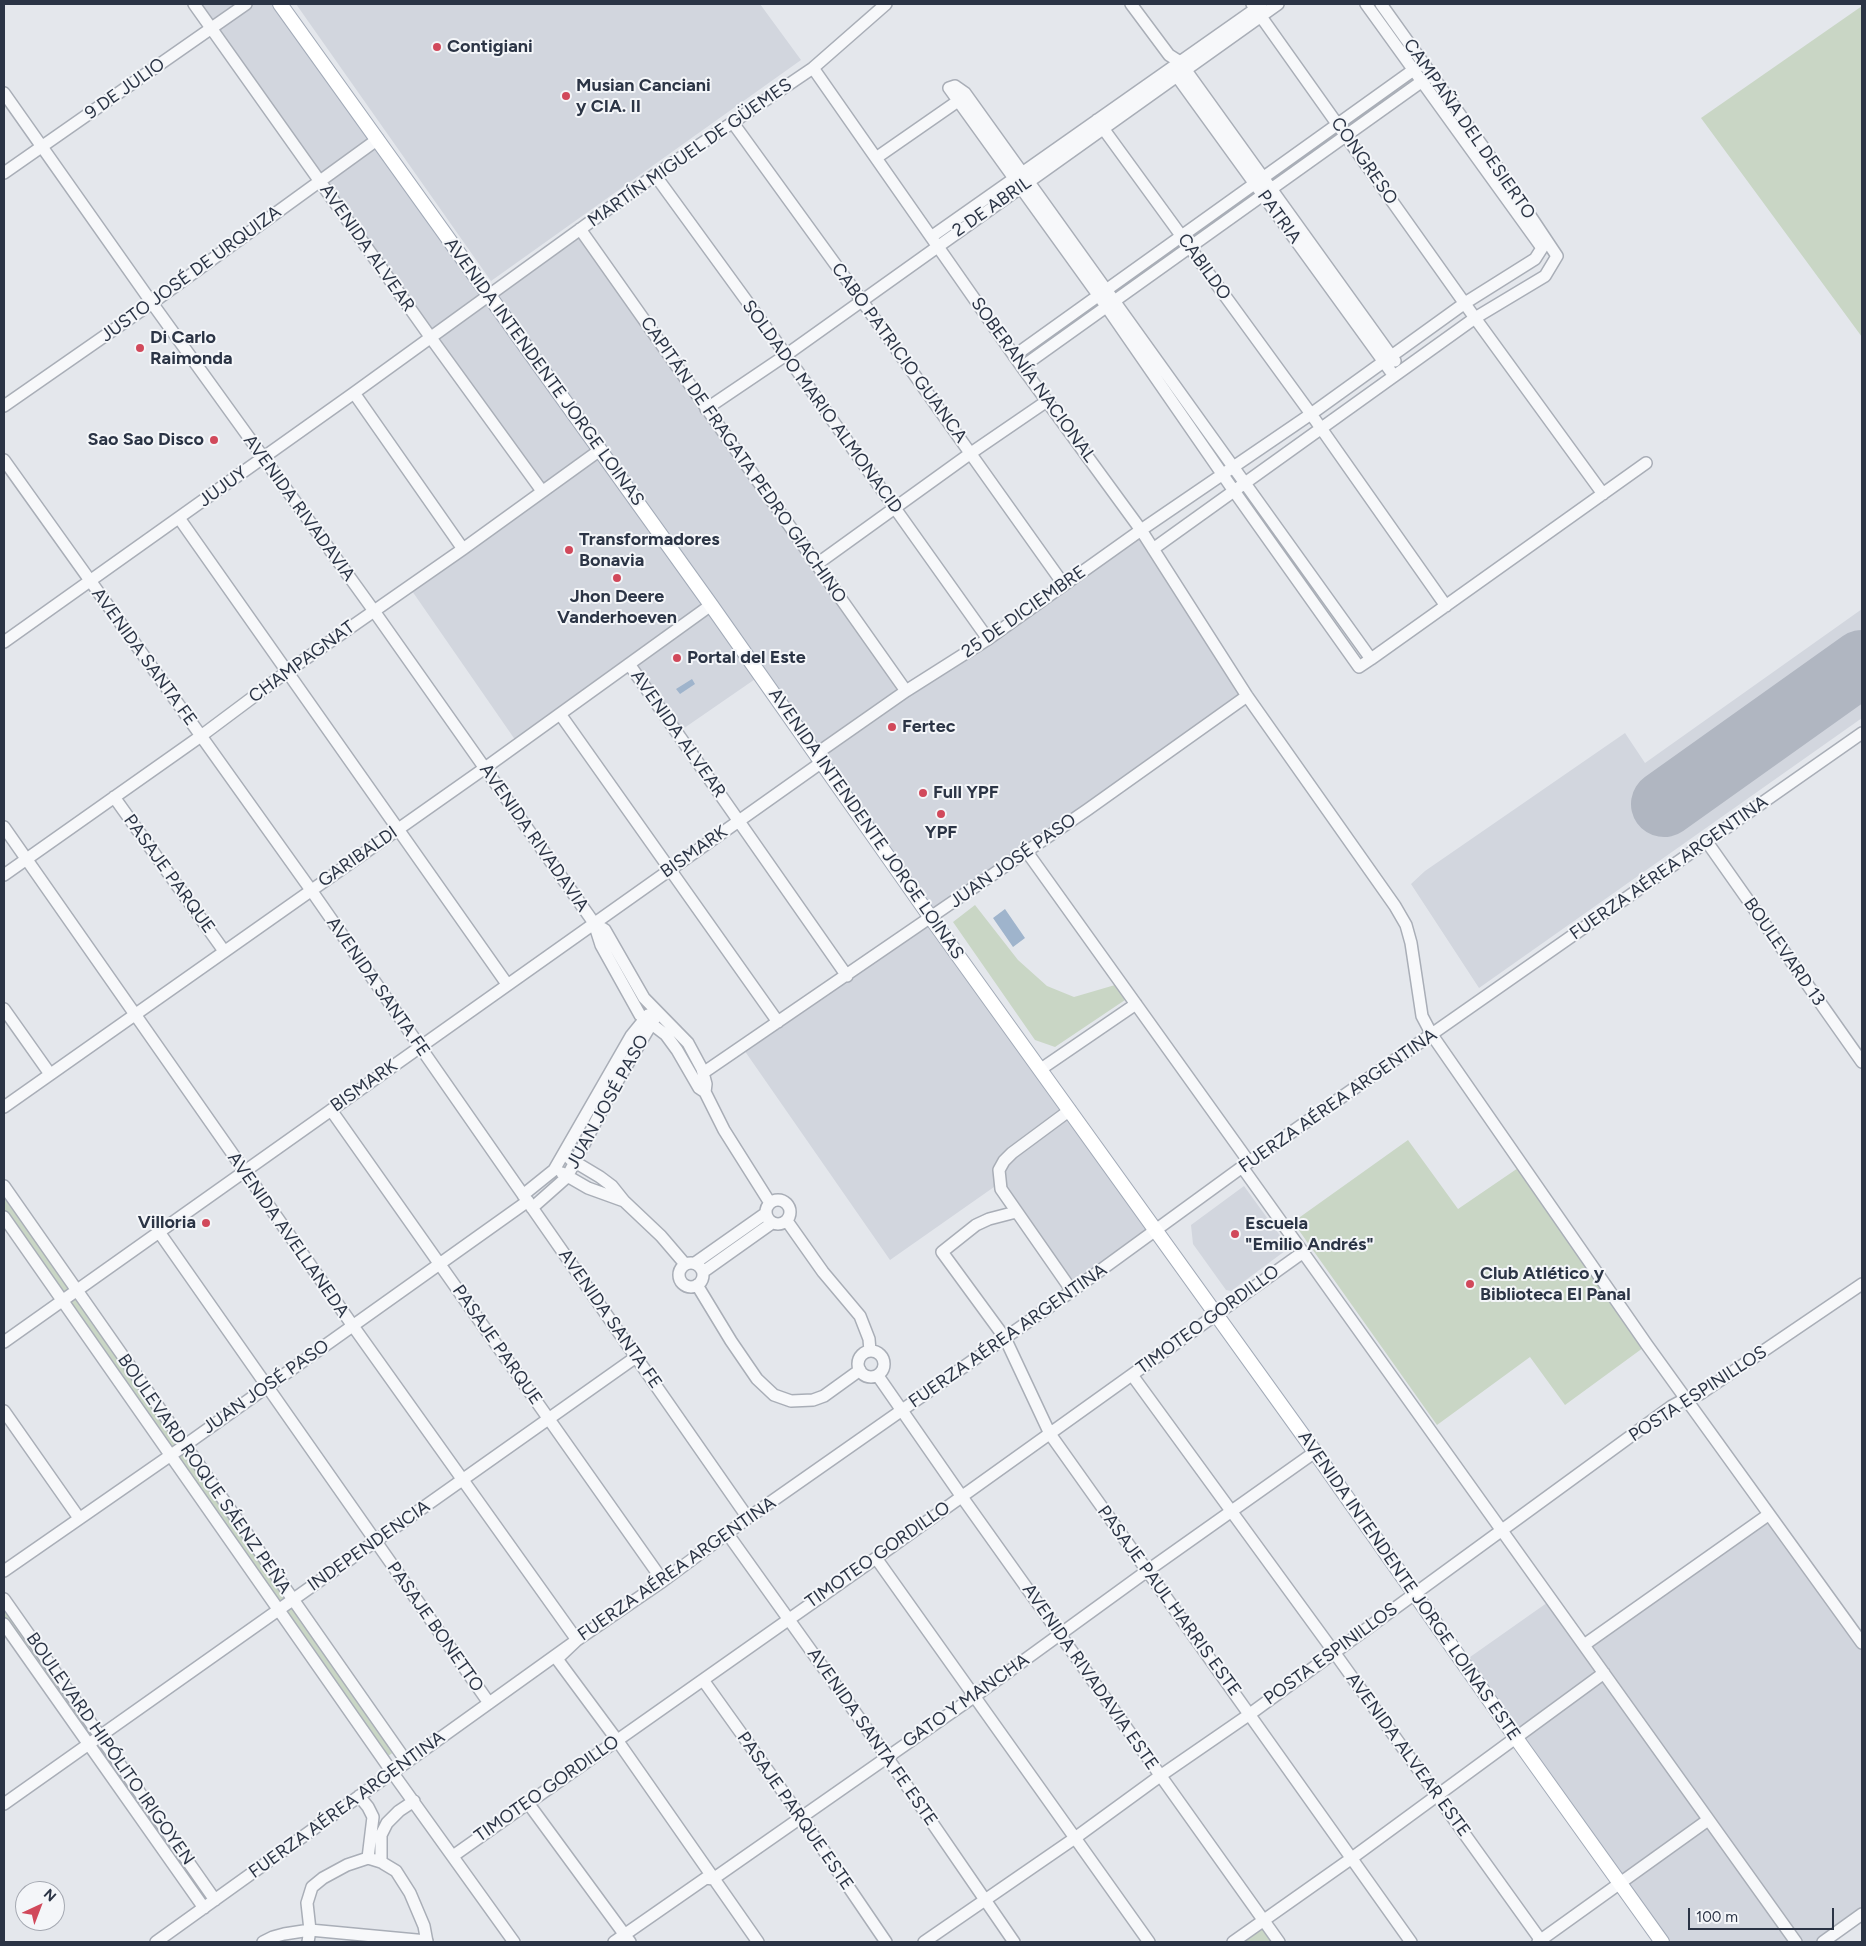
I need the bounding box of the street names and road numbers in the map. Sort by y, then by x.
street label: CAMPAÑA DEL DESIERTO [1398,35,1540,223]
street label: 9 DE JULIO [81,54,169,124]
street label: MARTÍN MIGUEL DE GÜEMES [584,74,796,232]
street label: CONGRESO [1326,113,1402,209]
street label: 2 DE ABRIL [949,172,1035,242]
street label: AVENIDA ALVEAR [315,180,419,316]
street label: PATRIA [1252,186,1306,248]
street label: JUSTO JOSÉ DE URQUIZA [97,201,285,347]
street label: CABILDO [1173,230,1235,304]
street label: AVENIDA INTENDENTE JORGE LOINAS [439,234,649,510]
street label: CABO PATRICIO GUANCA [826,259,972,447]
street label: SOBERANÍA NACIONAL [966,293,1100,467]
street label: SOLDADO MARIO ALMONACID [737,296,907,518]
street label: CAPITÁN DE FRAGATA PEDRO GIACHINO [635,313,851,607]
street label: AVENIDA RIVADAVIA [239,431,359,585]
street label: JUJUY [195,462,251,512]
street label: 25 DE DICIEMBRE [958,561,1090,663]
street label: AVENIDA SANTA FE [87,584,201,730]
street label: CHAMPAGNAT [245,616,359,708]
street label: AVENIDA ALVEAR [626,666,730,802]
street label: AVENIDA INTENDENTE JORGE LOINAS [764,684,968,964]
street label: AVENIDA RIVADAVIA [475,760,593,916]
street label: FUERZA AÉREA ARGENTINA [1566,791,1772,945]
street label: JUAN JOSÉ PASO [946,809,1080,913]
street label: PASAJE PARQUE [119,810,219,938]
street label: BISMARK [656,821,732,883]
street label: GARIBALDI [314,822,402,892]
street label: BOULEVARD 13 [1739,894,1829,1010]
street label: AVENIDA SANTA FE [322,913,434,1061]
street label: FUERZA AÉREA ARGENTINA [1235,1024,1441,1178]
street label: JUAN JOSÉ PASO [562,1031,654,1173]
street label: BISMARK [326,1055,402,1117]
street label: AVENIDA AVELLANEDA [223,1148,353,1322]
street label: AVENIDA SANTA FE [554,1245,666,1393]
street label: FUERZA AÉREA ARGENTINA [905,1259,1111,1413]
street label: TIMOTEO GORDILLO [1132,1261,1284,1379]
street label: PASAJE PARQUE [448,1281,546,1409]
street label: JUAN JOSÉ PASO [199,1335,333,1439]
street label: POSTA ESPINILLOS [1625,1341,1771,1447]
street label: BOULEVARD ROQUE SÁENZ PEÑA [113,1350,295,1598]
street label: AVENIDA INTENDENTE JORGE LOINAS ESTE [1293,1427,1525,1745]
street label: FUERZA AÉREA ARGENTINA [574,1492,780,1646]
street label: INDEPENDENCIA [304,1496,434,1596]
street label: TIMOTEO GORDILLO [802,1497,954,1613]
street label: PASAJE PAUL HARRIS ESTE [1093,1502,1245,1700]
street label: PASAJE BONETTO [382,1558,488,1696]
street label: AVENIDA RIVADAVIA ESTE [1017,1580,1163,1774]
street label: POSTA ESPINILLOS [1260,1598,1402,1710]
street label: BOULEVARD HIPÓLITO IRIGOYEN [21,1629,199,1869]
street label: AVENIDA SANTA FE ESTE [802,1644,942,1830]
street label: GATO Y MANCHA [899,1649,1033,1753]
street label: AVENIDA ALVEAR ESTE [1341,1669,1475,1841]
street label: FUERZA AÉREA ARGENTINA [245,1727,449,1883]
street label: PASAJE PARQUE ESTE [732,1728,858,1894]
street label: TIMOTEO GORDILLO [471,1731,623,1847]

